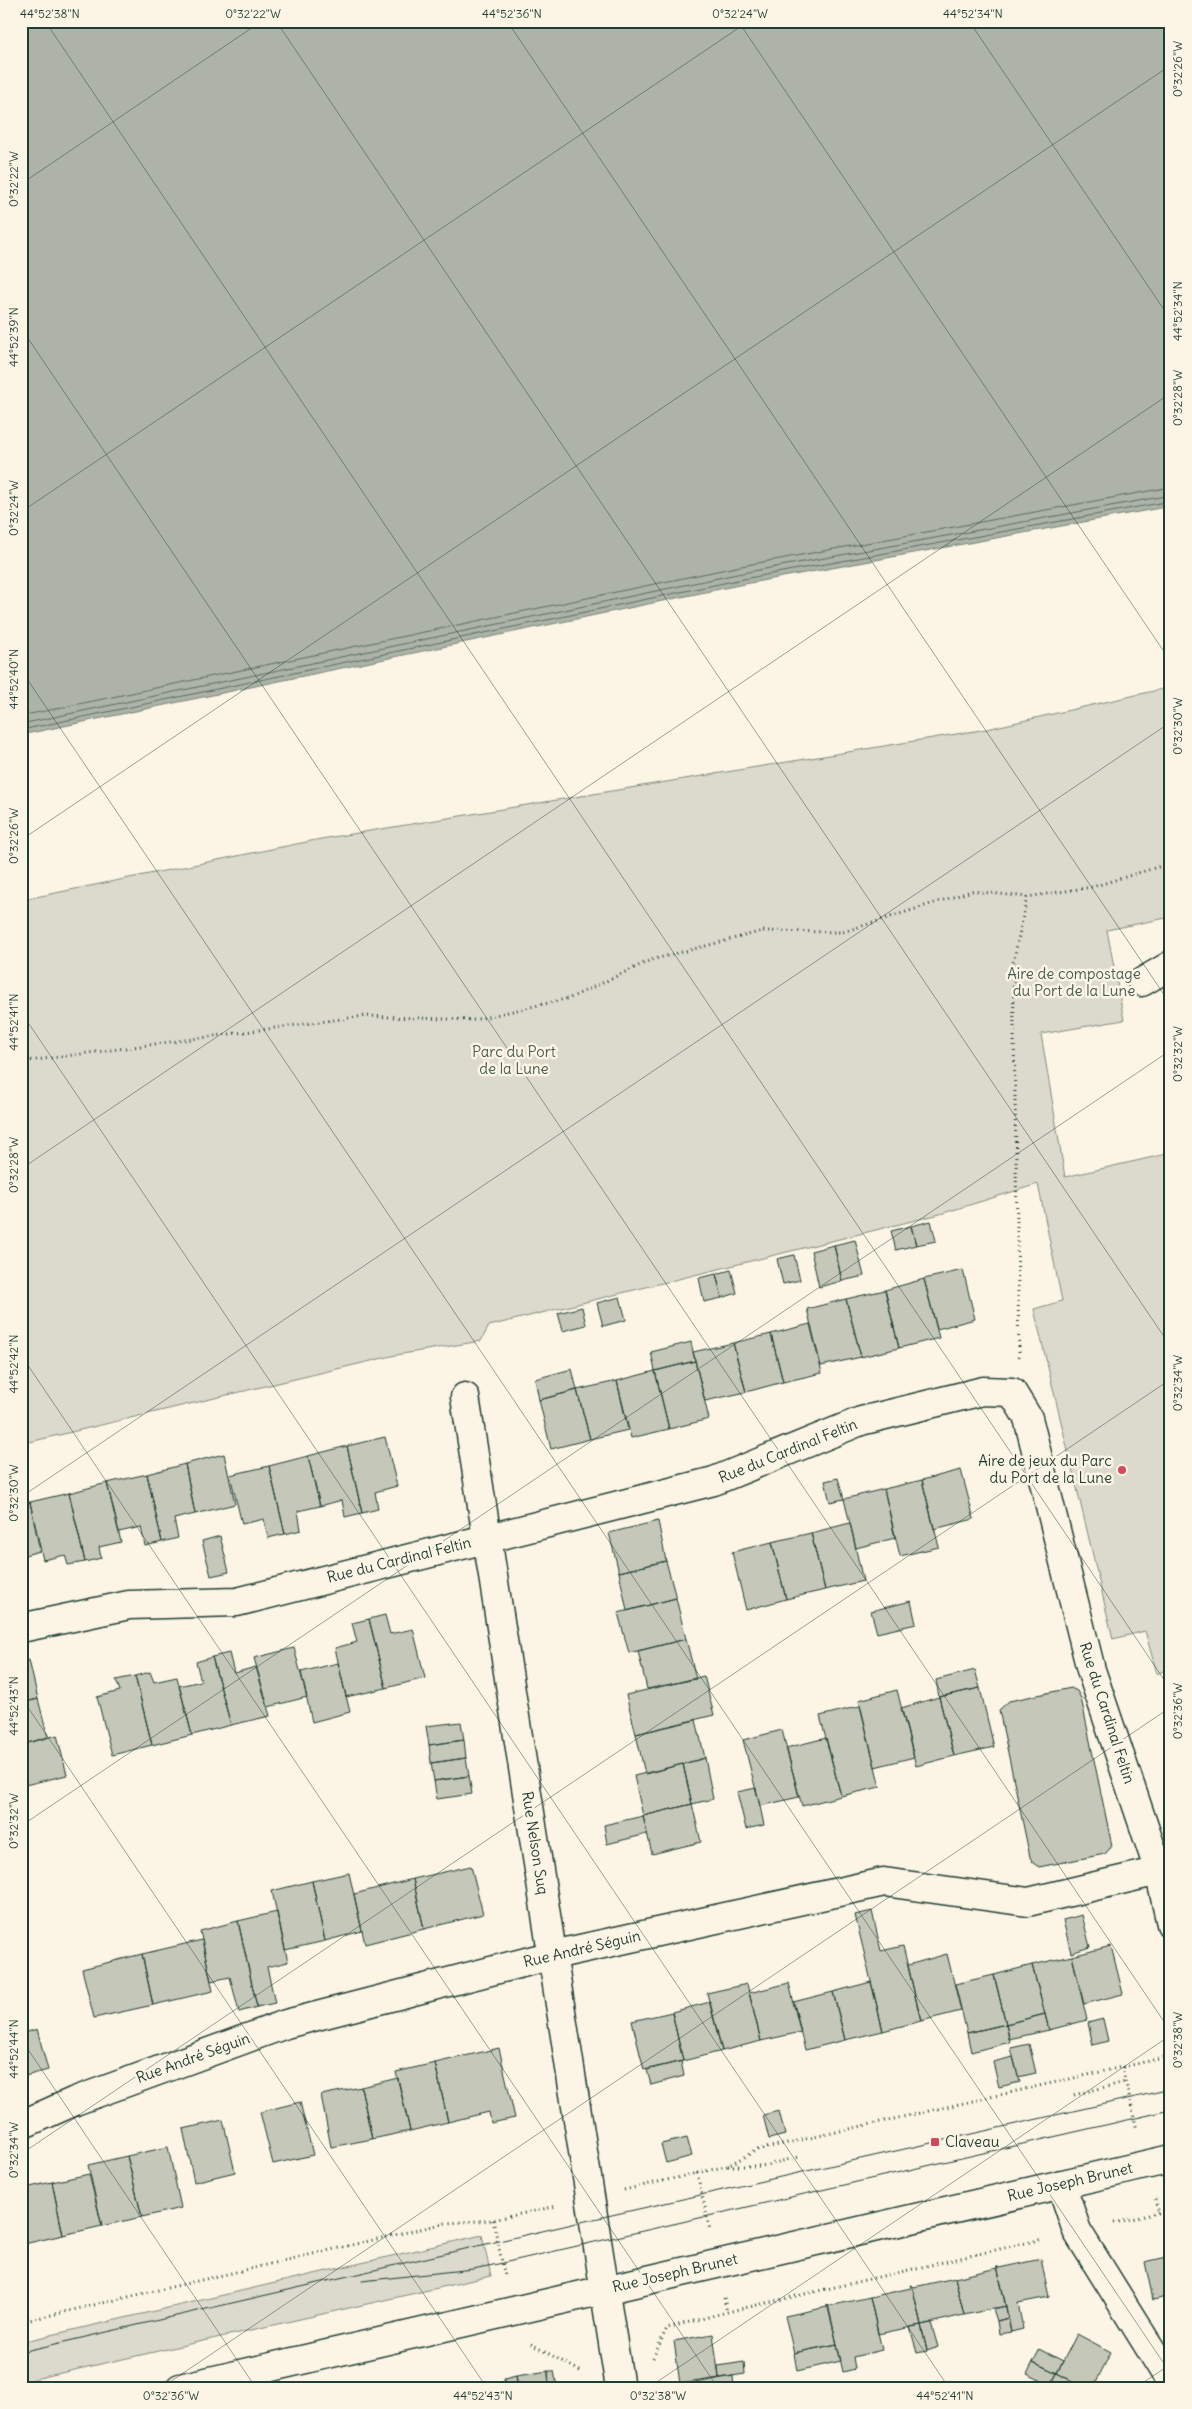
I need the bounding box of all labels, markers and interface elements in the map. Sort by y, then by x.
text: 44°52'38"N [20,6,80,21]
text: 0°32'22"W [225,6,281,21]
text: 44°52'36"N [482,6,542,21]
text: 0°32'24"W [712,6,768,21]
text: 44°52'34"N [943,6,1003,21]
text: 0°32'26"W [1170,41,1185,97]
text: 0°32'22"W [6,151,21,207]
text: 44°52'34"N [1170,281,1185,341]
text: 44°52'39"N [6,307,21,367]
text: 0°32'28"W [1170,370,1185,426]
text: 0°32'24"W [6,480,21,536]
text: 44°52'40"N [6,649,21,709]
text: 0°32'30"W [1170,697,1185,755]
text: 0°32'26"W [6,808,21,864]
park label: Aire de compostage du Port de la Lune [1007,964,1141,1000]
text: 44°52'41"N [6,993,21,1051]
text: 0°32'32"W [1170,1026,1185,1082]
park label: Parc du Port de la Lune [472,1042,556,1078]
text: 0°32'28"W [6,1137,21,1193]
text: 44°52'42"N [6,1334,21,1394]
text: 0°32'34"W [1170,1355,1185,1411]
street label: Rue du Cardinal Feltin [716,1414,860,1487]
place label: Aire de jeux du Parc du Port de la Lune [978,1451,1112,1487]
text: 0°32'30"W [6,1464,21,1522]
marker: Aire de jeux du Parc du Port de la Lune [1116,1464,1128,1476]
street label: Rue du Cardinal Feltin [325,1532,473,1587]
street label: Rue du Cardinal Feltin [1076,1640,1139,1786]
text: 44°52'43"N [6,1676,21,1736]
text: 0°32'36"W [1170,1683,1185,1739]
street label: Rue Nelson Suq [518,1790,553,1896]
text: 0°32'32"W [6,1793,21,1849]
street label: Rue André Séguin [521,1926,643,1971]
text: 0°32'38"W [1170,2012,1185,2068]
text: 44°52'44"N [6,2019,21,2079]
street label: Rue André Séguin [133,2028,253,2087]
text: 0°32'34"W [6,2122,21,2178]
place label: Claveau [945,2132,1000,2151]
marker: Claveau [929,2136,941,2148]
street label: Rue Joseph Brunet [1005,2158,1134,2205]
street label: Rue Joseph Brunet [610,2249,739,2296]
text: 0°32'36"W [143,2388,199,2403]
text: 44°52'43"N [453,2388,513,2403]
text: 0°32'38"W [630,2388,686,2403]
text: 44°52'41"N [916,2388,974,2403]

